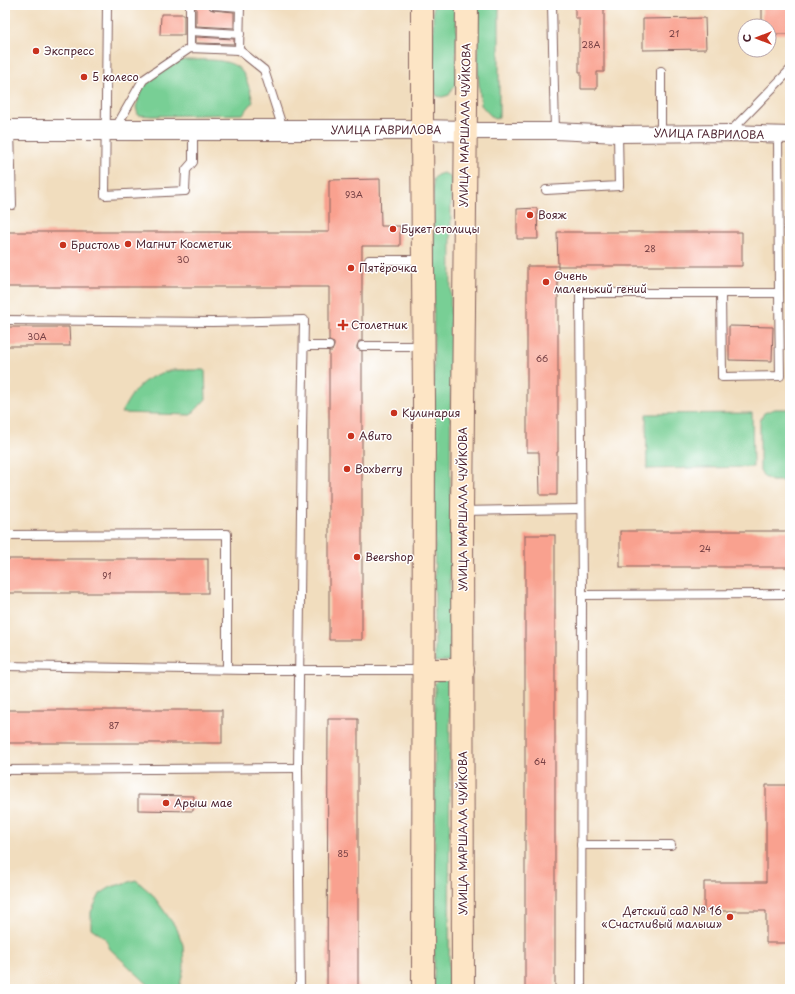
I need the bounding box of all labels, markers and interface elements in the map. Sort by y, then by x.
north arrow [737,18,777,58]
house number: 21 [669,26,679,40]
text: С [738,34,755,42]
house number: 28А [582,37,601,51]
place label: Экспресс [44,42,95,59]
street label: УЛИЦА МАРШАЛА ЧУЙКОВА [455,43,474,207]
marker: Экспресс [31,46,41,56]
place label: 5 колесо [92,68,139,85]
marker: 5 колесо [79,72,89,82]
street label: УЛИЦА ГАВРИЛОВА [331,121,441,138]
street label: УЛИЦА ГАВРИЛОВА [654,124,764,143]
house number: 93А [345,187,363,201]
place label: Вояж [538,206,568,223]
marker: Вояж [525,210,535,220]
place label: Букет столицы [401,220,480,237]
marker: Букет столицы [388,224,398,234]
place label: Магнит Косметик [136,235,232,252]
place label: Бристоль [71,236,120,253]
marker: Магнит Косметик [123,239,133,249]
marker: Бристоль [58,240,68,250]
house number: 28 [644,241,656,255]
house number: 30 [177,252,190,266]
place label: Пятёрочка [359,259,417,276]
marker: Пятёрочка [346,263,356,273]
place label: Очень маленький гений [554,267,647,297]
marker: Очень маленький гений [541,277,551,287]
place label: Столетник [351,316,408,333]
marker: Столетник [338,320,348,330]
house number: 30А [27,329,47,343]
house number: 66 [536,351,548,365]
place label: Кулинария [402,404,460,421]
marker: Кулинария [389,408,399,418]
place label: Авито [359,427,392,444]
street label: УЛИЦА МАРШАЛА ЧУЙКОВА [454,427,471,591]
marker: Авито [346,431,356,441]
place label: Boxberry [355,460,402,477]
marker: Boxberry [342,464,352,474]
house number: 24 [699,541,711,555]
place label: Beershop [365,548,414,565]
marker: Beershop [352,552,362,562]
house number: 91 [102,568,112,582]
house number: 87 [109,718,119,732]
street label: УЛИЦА МАРШАЛА ЧУЙКОВА [454,751,471,915]
house number: 64 [534,754,546,768]
place label: Арыш мае [174,794,232,811]
marker: Арыш мае [161,798,171,808]
house number: 85 [337,846,349,860]
place label: Детский сад № 16 «Счастливый малыш» [601,902,722,932]
marker: Детский сад № 16 «Счастливый малыш» [725,912,735,922]

